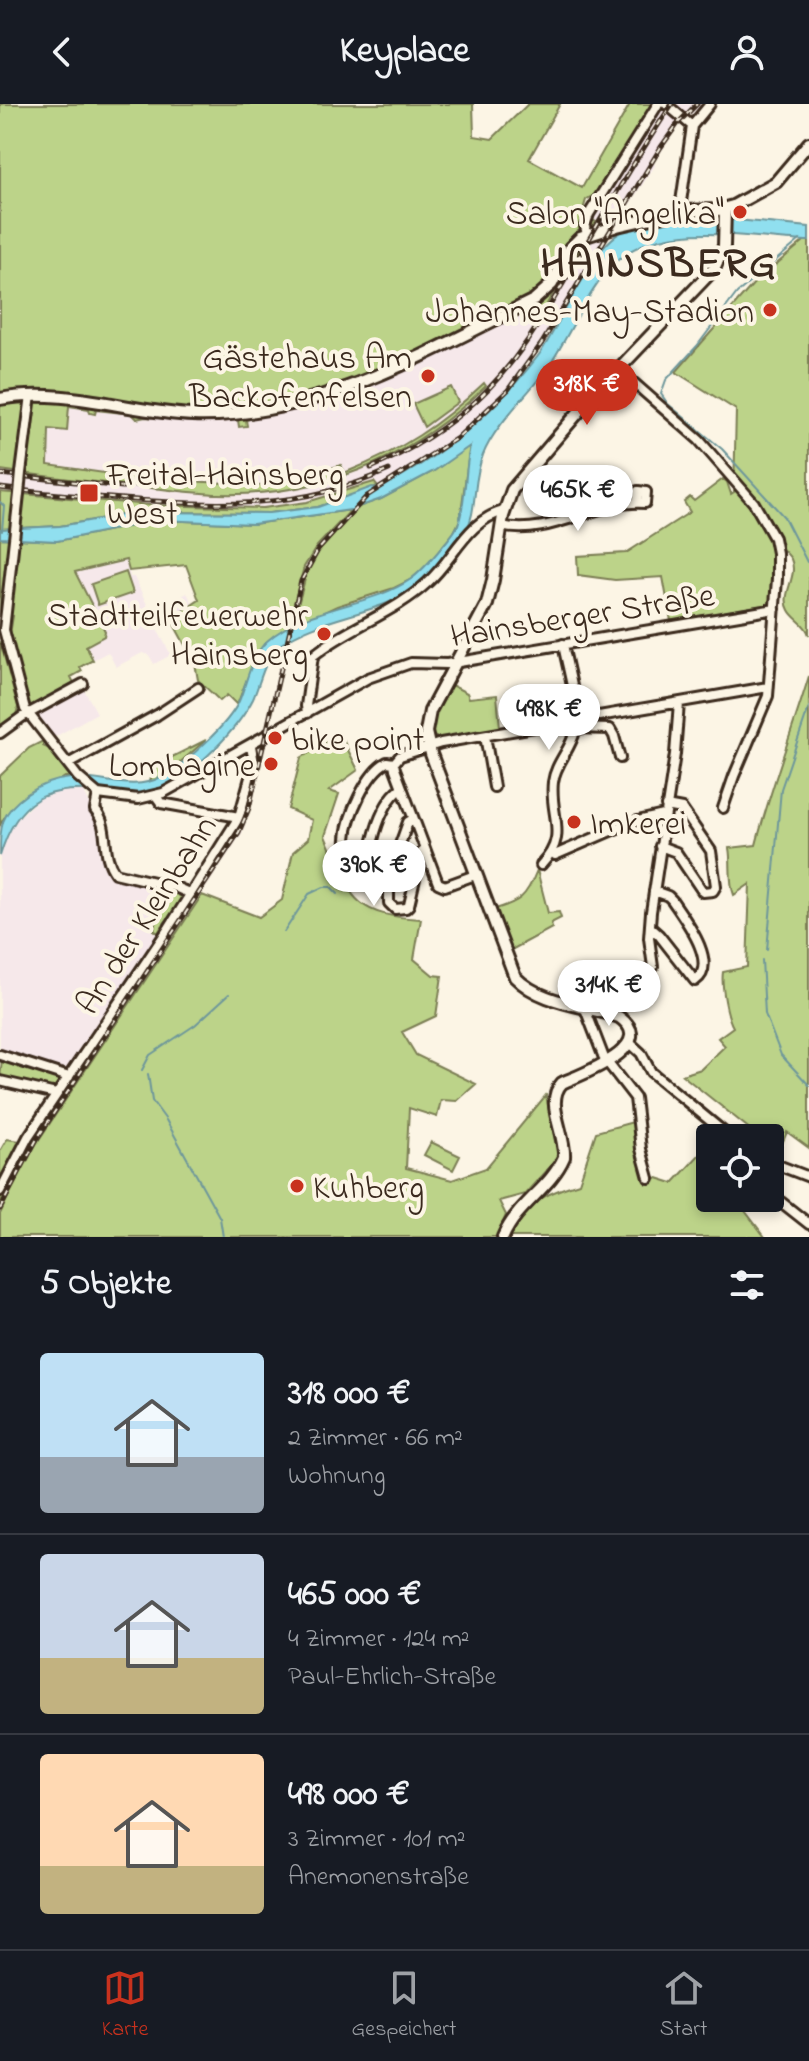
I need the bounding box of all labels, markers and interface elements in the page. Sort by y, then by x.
text: Keyplace [340,26,469,79]
icon: back [40,30,84,74]
icon: person [725,30,769,74]
place label: Salon "Angelika" [506,191,724,241]
marker: Salon "Angelika" [731,203,749,221]
district label: HAINSBERG [540,235,778,296]
place label: Johannes-May-Stadion [425,289,754,339]
marker: Johannes-May-Stadion [761,301,779,319]
place label: Gästehaus Am Backofenfelsen [188,335,412,424]
pin: 318K € [522,359,652,427]
text: 318K € [554,366,620,404]
marker: Gästehaus Am Backofenfelsen [419,367,437,385]
place label: Freital-Hainsberg West [106,452,344,541]
pin: 465K € [513,465,643,533]
text: 465K € [541,472,615,510]
marker: Freital-Hainsberg West [78,482,100,504]
street label: Hainsberger Straße [447,572,719,664]
place label: Stadtteilfeuerwehr Hainsberg [47,593,308,682]
marker: Stadtteilfeuerwehr Hainsberg [315,625,333,643]
pin: 498K € [484,684,614,752]
text: 498K € [516,691,582,729]
place label: bike point [291,717,424,767]
marker: bike point [266,729,284,747]
place label: Lombagine [109,743,256,793]
marker: Lombagine [262,755,280,773]
place label: Imkerei [590,801,686,851]
street label: An der Kleinbahn [65,806,232,1026]
marker: Imkerei [565,813,583,831]
pin: 390K € [309,840,439,908]
text: 390K € [340,847,408,885]
pin: 314K € [544,960,674,1028]
text: 314K € [576,967,642,1005]
map controls [696,1124,784,1212]
button: locate [696,1124,784,1212]
place label: Kuhberg [313,1165,424,1215]
marker: Kuhberg [288,1177,306,1195]
text: 5 Objekte [40,1260,171,1310]
icon: filters [725,1263,769,1307]
text: 318 000 € [288,1370,410,1420]
icon: home [104,1385,200,1481]
text: 2 Zimmer · 66 m² [288,1420,463,1458]
text: Wohnung [288,1458,385,1496]
text: 465 000 € [288,1571,421,1621]
icon: home [104,1586,200,1682]
text: 4 Zimmer · 124 m² [288,1621,470,1659]
text: Paul-Ehrlich-Straße [288,1659,496,1697]
text: 498 000 € [288,1771,410,1821]
icon: home [104,1786,200,1882]
text: 3 Zimmer · 101 m² [288,1821,465,1859]
text: Anemonenstraße [288,1859,469,1897]
tab: Karte [102,1966,148,2046]
tab: Gespeichert [352,1966,456,2046]
tab: Start [660,1966,707,2046]

